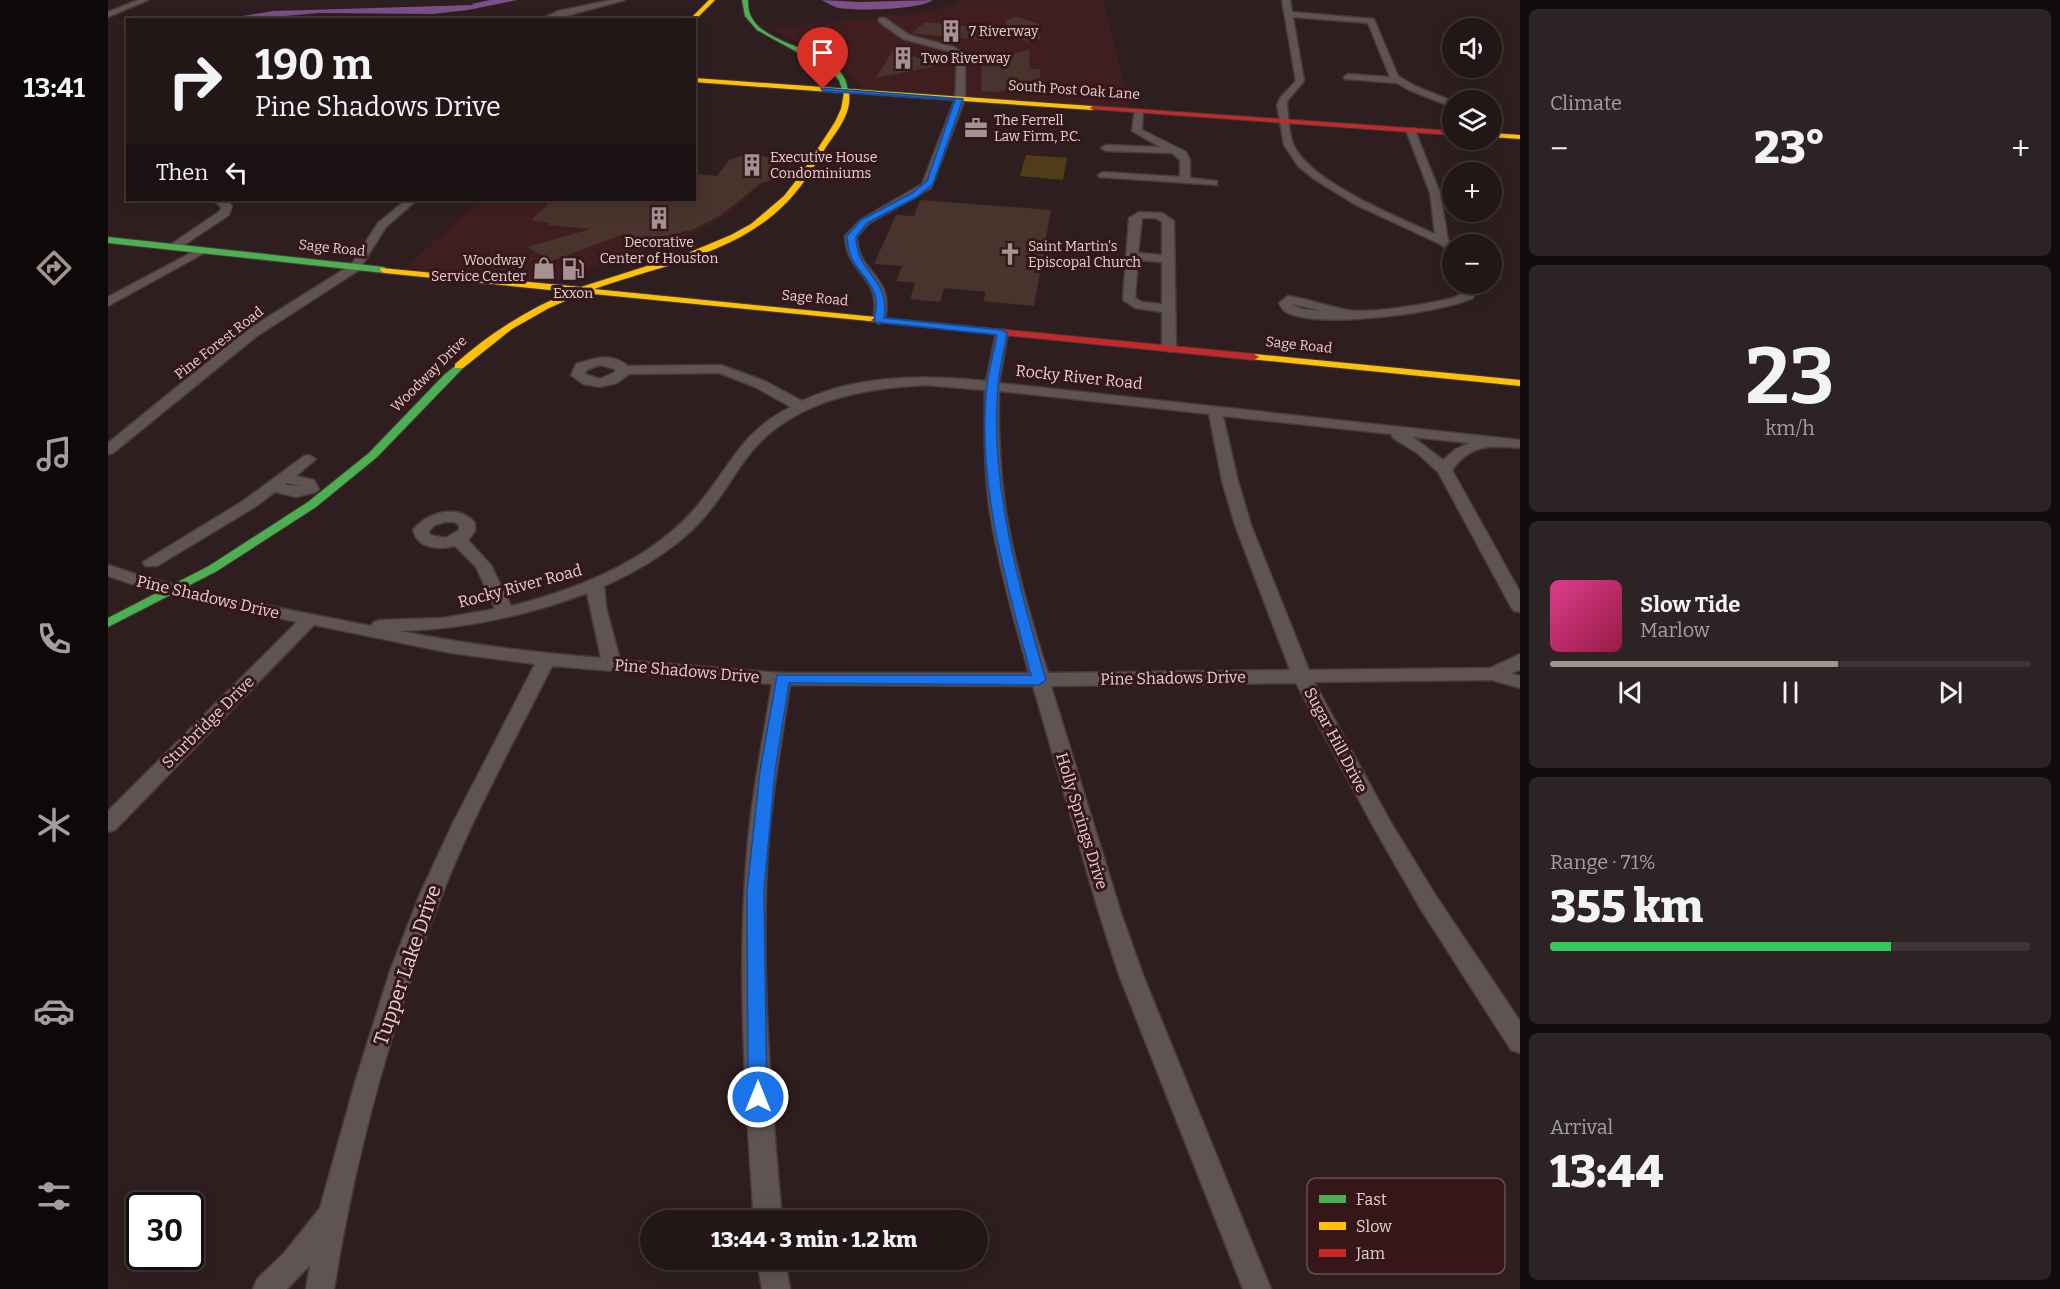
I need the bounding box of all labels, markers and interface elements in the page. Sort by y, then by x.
building icon: 7 Riverway [938,18,964,44]
map controls [1442,18,1502,294]
button: sound [1442,18,1502,78]
place label: 7 Riverway [969,23,1039,40]
pin [797,27,848,89]
icon: arrive [806,36,839,69]
text: 190 m [255,40,372,90]
icon: right [156,42,234,120]
building icon: Two Riverway [890,45,916,71]
place label: Two Riverway [921,50,1011,67]
text: 13:41 [23,72,85,104]
street label: South Post Oak Lane [1007,77,1141,103]
button: layers [1442,90,1502,150]
text: Pine Shadows Drive [255,91,501,123]
text: Climate [1550,91,1622,115]
place label: The Ferrell Law Firm, P.C. [994,112,1081,145]
office icon: The Ferrell Law Firm, P.C. [963,115,989,141]
text: 23° [1754,121,1825,175]
text: − [1550,129,1568,169]
text: + [2011,129,2030,169]
place label: Executive House Condominiums [770,149,877,182]
building icon: Executive House Condominiums [739,152,765,178]
icon: left [220,156,253,189]
text: Then [156,159,208,186]
button: + [1442,162,1502,222]
building icon: Decorative Center of Houston [646,205,672,231]
place label: Decorative Center of Houston [600,234,718,267]
button: − [1442,234,1502,294]
street label: Sage Road [298,236,366,260]
place label: Saint Martin's Episcopal Church [1028,238,1141,271]
church icon: Saint Martin's Episcopal Church [997,241,1023,267]
icon: directions [33,247,75,289]
place label: Woodway Service Center [431,252,527,285]
shop icon: Woodway Service Center [531,255,557,281]
fuel station icon: Exxon [560,256,586,282]
place label: Exxon [553,285,593,302]
street label: Sage Road [781,287,849,309]
street label: Pine Forest Road [171,303,267,383]
text: 23 [1746,330,1834,424]
street label: Woodway Drive [388,333,470,415]
street label: Sage Road [1265,333,1333,357]
street label: Rocky River Road [1015,361,1144,393]
text: km/h [1765,416,1815,440]
icon: music [33,433,75,475]
street label: Rocky River Road [456,560,585,612]
street label: Pine Shadows Drive [135,571,281,623]
text: Slow Tide [1640,591,1740,618]
icon: phone [33,618,75,660]
text: Marlow [1640,618,1710,642]
street label: Pine Shadows Drive [614,655,760,687]
street label: Pine Shadows Drive [1100,667,1246,689]
street label: Sturbridge Drive [158,672,258,772]
icon: previous [1614,676,1647,709]
icon: pause [1774,676,1807,709]
icon: next [1934,676,1967,709]
street label: Sugar Hill Drive [1300,684,1372,796]
street label: Holly Springs Drive [1052,750,1112,892]
icon: climate [33,804,75,846]
text: Range · 71% [1550,850,1656,874]
text: 355 km [1550,880,1703,934]
street label: Tupper Lake Drive [368,882,446,1048]
icon: car [33,990,75,1032]
position arrow [726,1065,790,1129]
text: Arrival [1550,1115,1613,1139]
text: 13:44 [1550,1145,1663,1199]
icon: filters [33,1175,75,1217]
legend [1307,1178,1505,1274]
text: Fast [1356,1190,1387,1209]
speed limit sign: 30 [126,1192,204,1270]
text: Slow [1356,1217,1392,1236]
text: 13:44 · 3 min · 1.2 km [711,1226,917,1253]
text: Jam [1355,1244,1385,1263]

